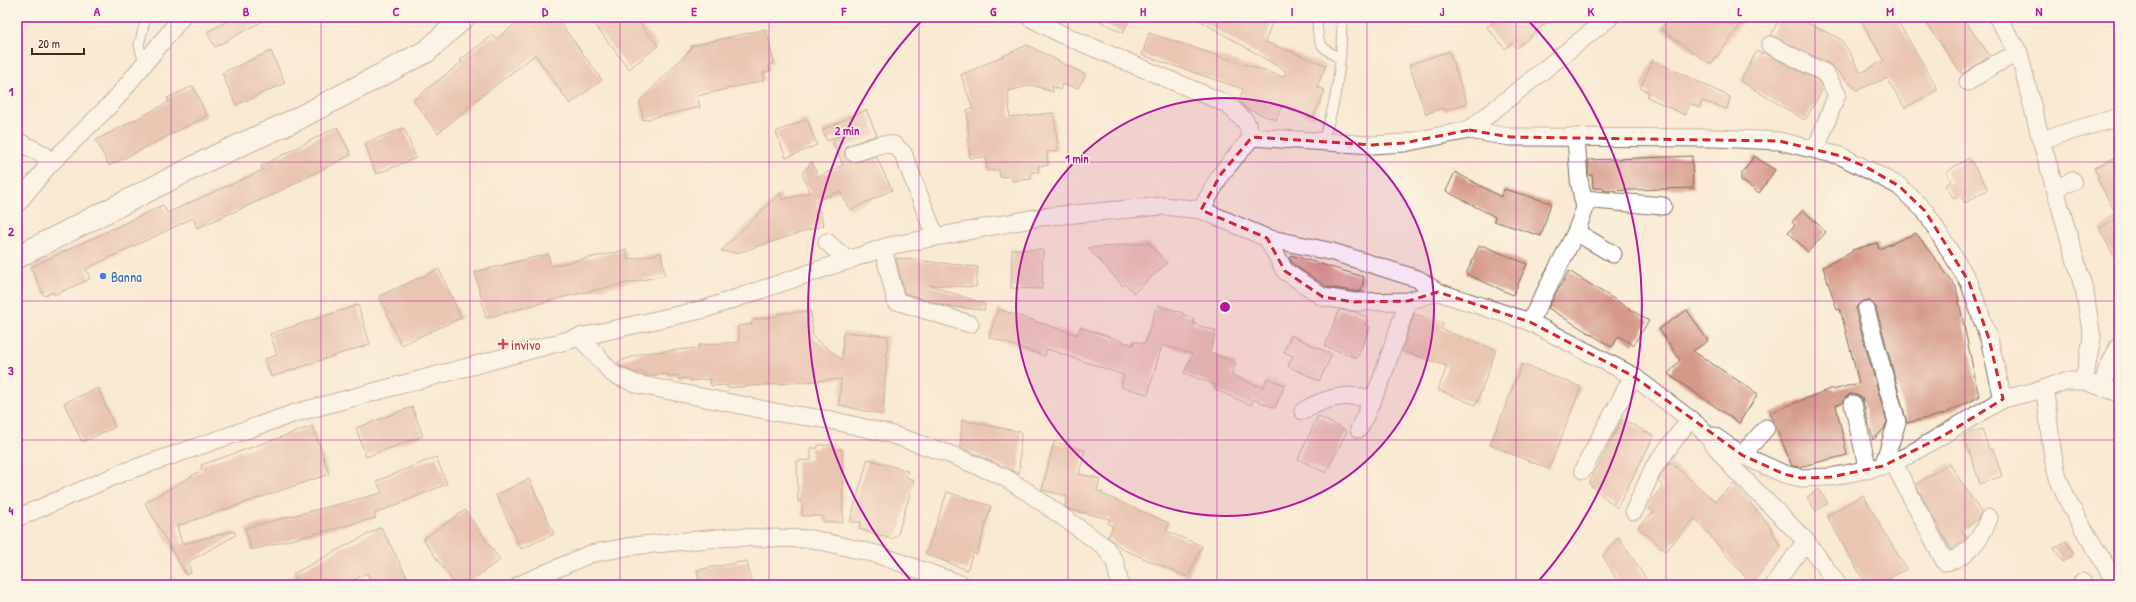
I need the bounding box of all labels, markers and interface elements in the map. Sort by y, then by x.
text: A [94,2,101,20]
text: B [243,2,250,20]
text: C [392,2,400,20]
text: D [542,2,549,20]
text: E [691,2,697,20]
text: F [841,2,848,20]
text: G [990,2,997,20]
text: H [1140,2,1146,20]
text: I [1290,2,1294,20]
text: J [1440,2,1445,20]
text: K [1588,2,1595,20]
text: L [1738,2,1743,20]
text: M [1886,2,1894,20]
text: N [2036,2,2043,20]
scale bar [32,30,84,56]
text: 20 m [38,35,60,52]
text: 1 [9,82,14,100]
text: 2 min [835,122,860,139]
text: 1 min [1065,150,1089,167]
text: 2 [8,222,15,240]
place label: Banna [111,267,142,286]
marker: Banna [98,271,108,281]
centre of rings [1218,300,1232,314]
place label: invivo [511,335,541,354]
marker: invivo [498,339,508,349]
text: 3 [8,361,14,379]
text: 4 [9,501,14,519]

